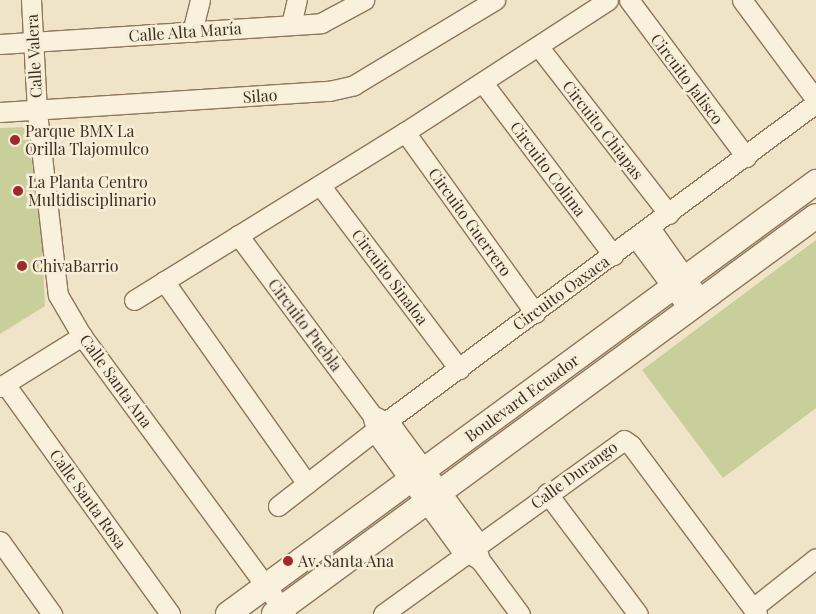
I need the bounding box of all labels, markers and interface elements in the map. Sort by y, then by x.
street label: Calle Valera [22,13,46,99]
street label: Calle Alta María [128,18,242,46]
street label: Circuito Jalisco [647,30,727,128]
street label: Circuito Chiapas [558,77,648,183]
street label: Silao [242,85,278,107]
street label: Circuito Colima [506,118,590,220]
place label: Parque BMX La Orilla Tlajomulco [25,121,150,159]
marker: Parque BMX La Orilla Tlajomulco [9,134,21,146]
street label: Circuito Guerrero [424,164,516,280]
place label: La Planta Centro Multidisciplinario [28,172,156,210]
marker: La Planta Centro Multidisciplinario [12,185,24,197]
street label: Circuito Sinaloa [348,225,432,329]
street label: Circuito Oaxaca [509,252,613,334]
place label: ChivaBarrio [32,256,118,276]
marker: ChivaBarrio [16,260,28,272]
street label: Circuito Puebla [264,275,346,375]
street label: Calle Santa Ana [75,330,157,432]
street label: Boulevard Ecuador [461,350,583,446]
street label: Calle Durango [527,437,621,513]
street label: Calle Santa Rosa [46,446,130,552]
place label: Av. Santa Ana [298,551,395,571]
marker: Av. Santa Ana [282,555,294,567]

